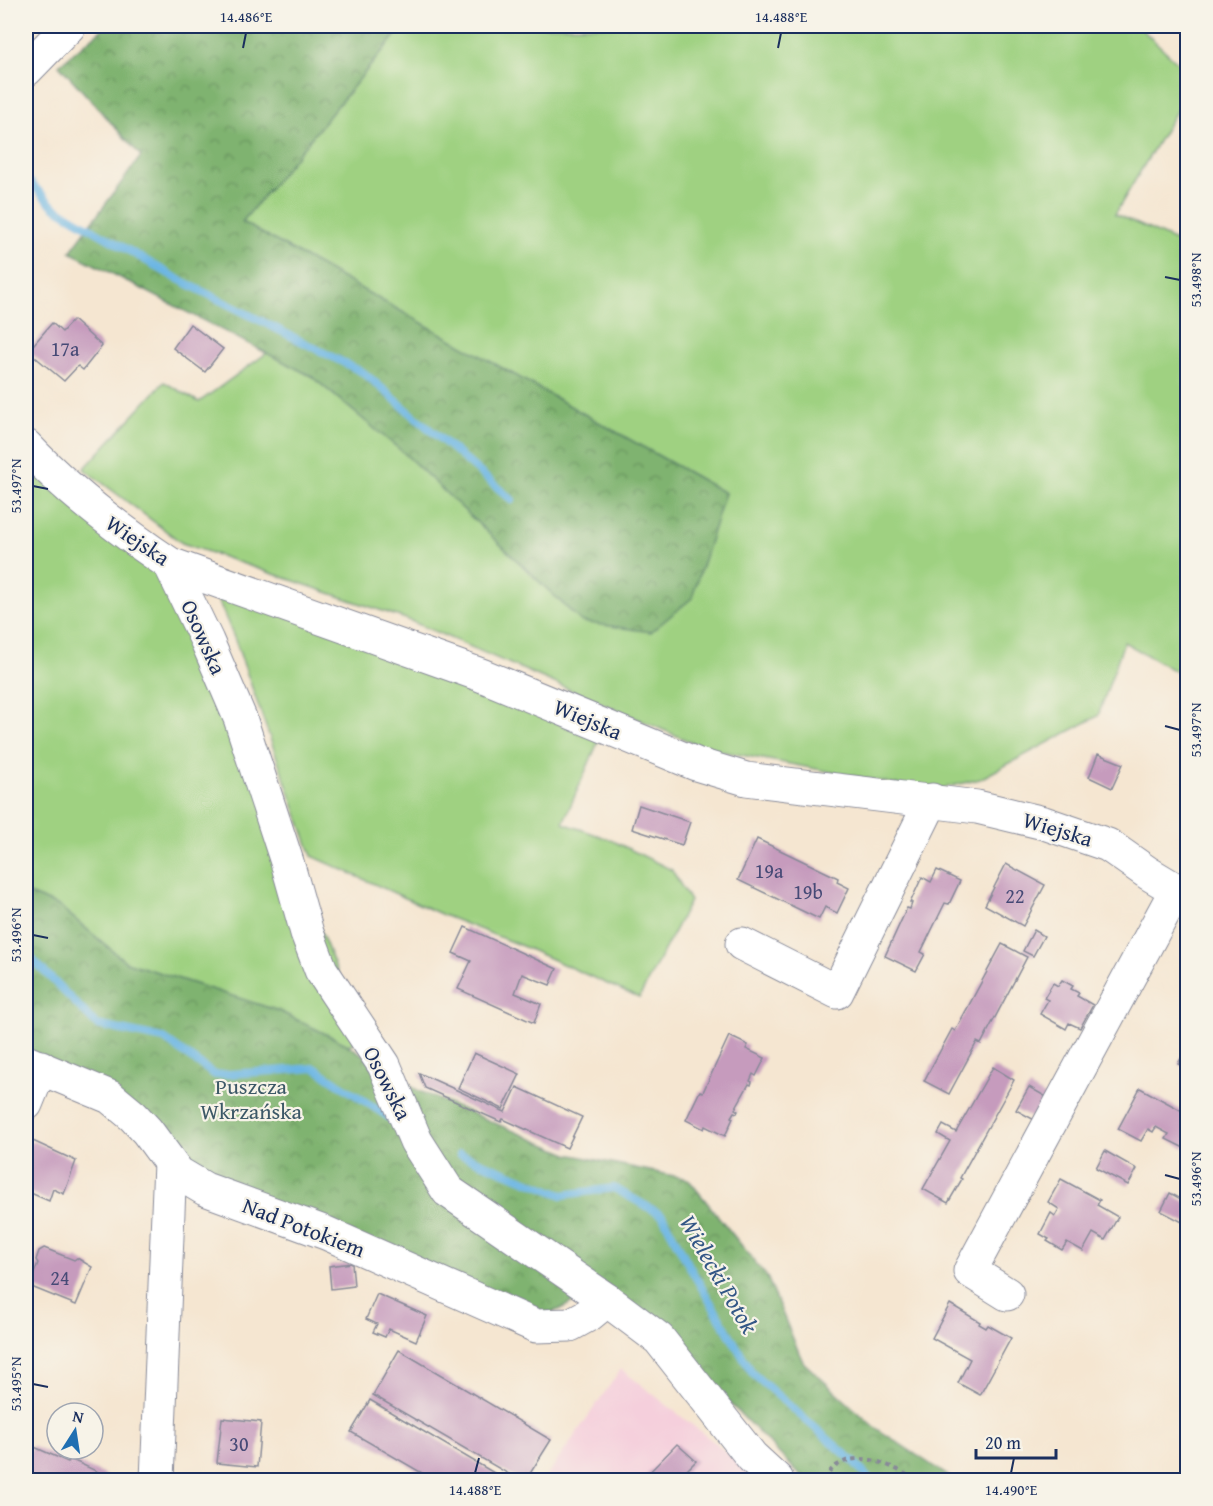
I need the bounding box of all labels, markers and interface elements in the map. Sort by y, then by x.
text: 14.486°E [220,6,273,27]
text: 14.488°E [755,6,808,27]
text: 53.498°N [1185,252,1206,307]
house number: 17a [51,334,80,363]
text: 53.497°N [5,458,26,513]
street label: Wiejska [99,507,177,574]
street label: Osowska [173,594,235,680]
street label: Wiejska [549,690,628,748]
text: 53.497°N [1185,702,1206,757]
street label: Wiejska [1019,803,1097,855]
house number: 19a [755,856,784,885]
house number: 19b [793,877,823,906]
house number: 22 [1005,881,1025,910]
text: 53.496°N [5,907,26,962]
street label: Osowska [356,1041,420,1126]
park label: Puszcza Wkrzańska [200,1070,302,1127]
text: 53.496°N [1185,1151,1206,1206]
street label: Nad Potokiem [238,1189,370,1265]
water label: Wielecki Potok [671,1208,767,1340]
house number: 24 [50,1263,70,1292]
text: 53.495°N [5,1356,26,1411]
north arrow [45,1401,105,1461]
text: N [70,1403,86,1429]
scale bar [976,1422,1056,1460]
house number: 30 [229,1429,249,1458]
text: 20 m [985,1429,1021,1456]
text: 14.488°E [449,1479,502,1500]
text: 14.490°E [985,1479,1038,1500]

